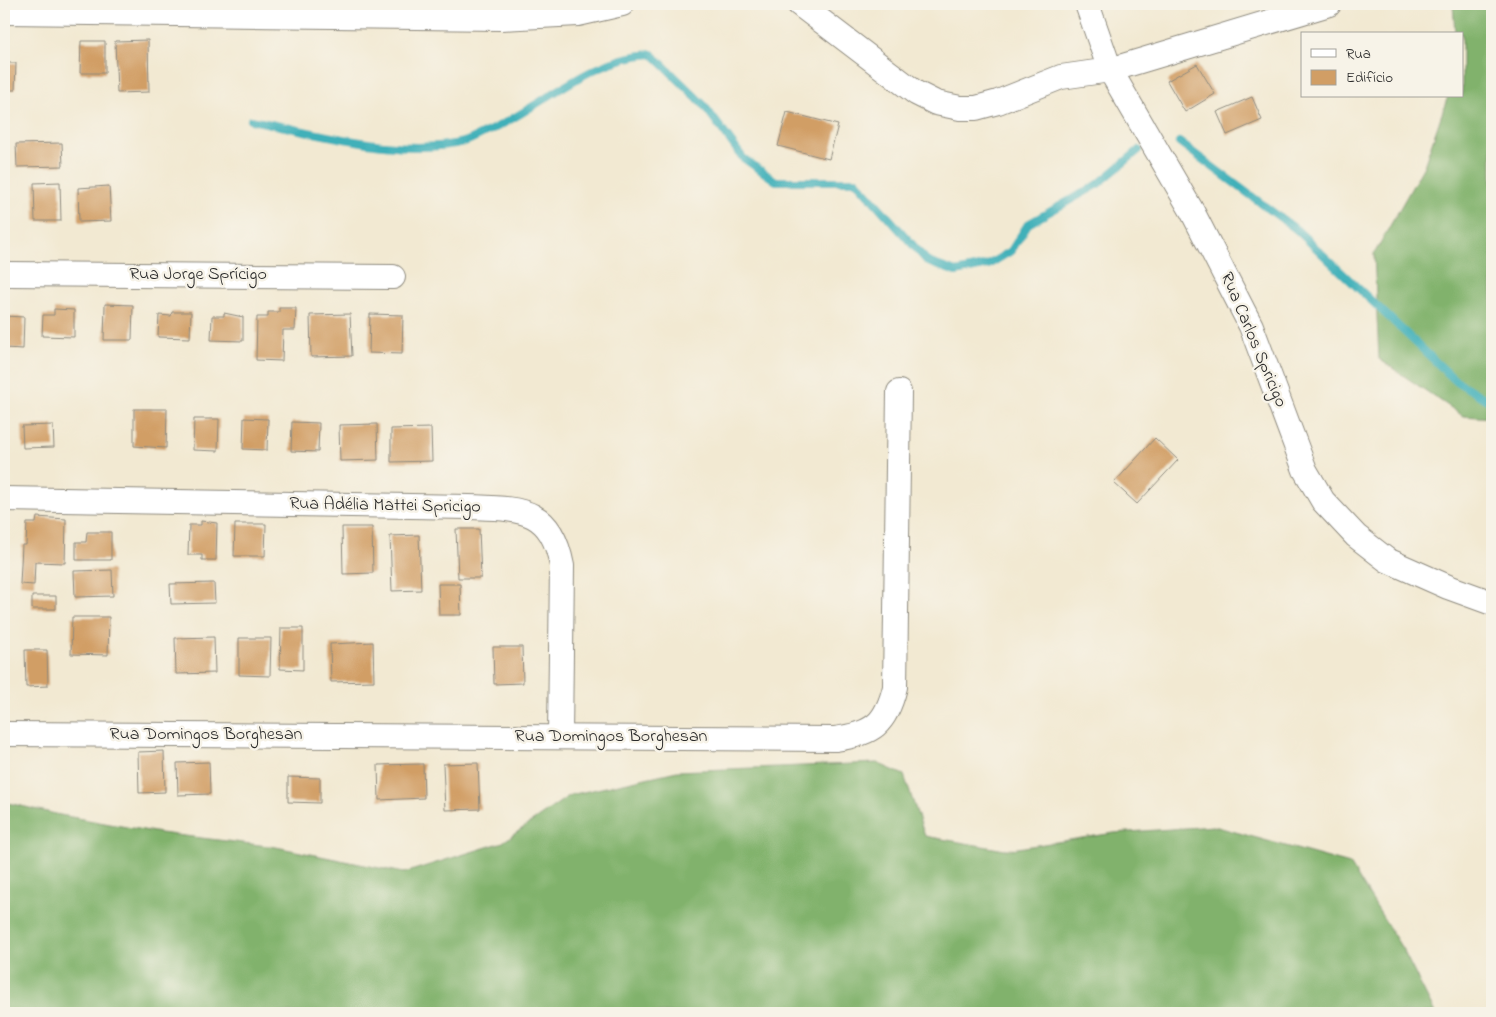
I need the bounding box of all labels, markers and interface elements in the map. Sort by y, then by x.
legend [1301,32,1464,98]
text: Rua [1346,43,1371,65]
text: Edifício [1346,67,1393,89]
street label: Rua Jorge Sprícigo [129,262,267,289]
street label: Rua Carlos Spricigo [1212,268,1293,412]
street label: Rua Adélia Mattei Spricigo [289,491,481,522]
street label: Rua Domingos Borghesan [110,722,303,749]
street label: Rua Domingos Borghesan [515,724,708,751]

